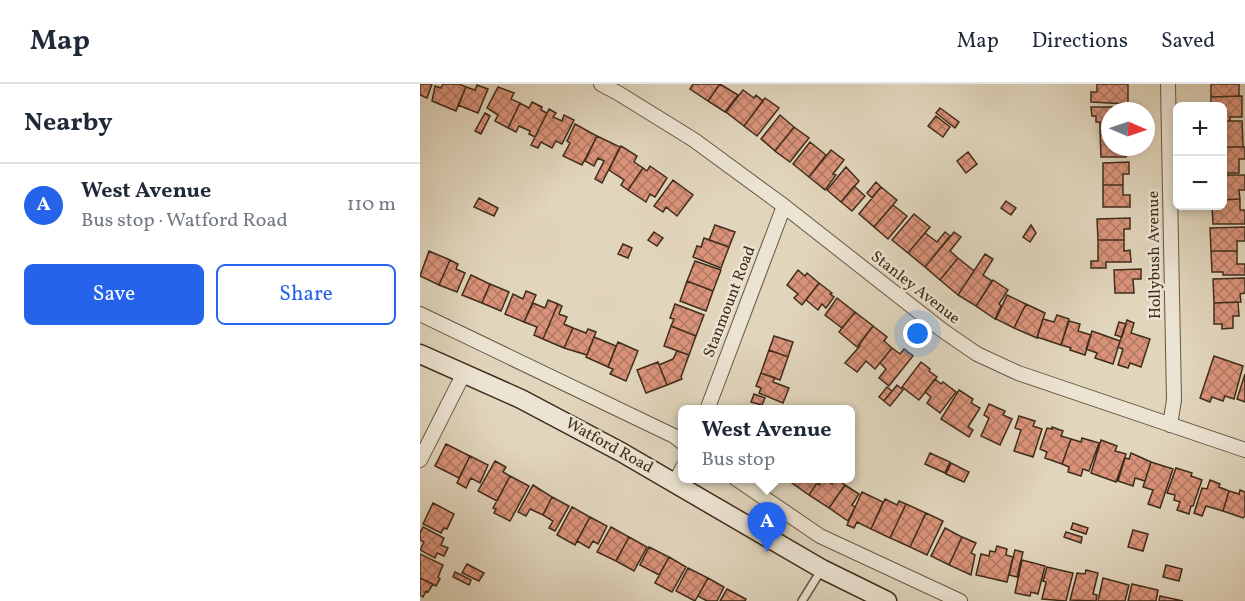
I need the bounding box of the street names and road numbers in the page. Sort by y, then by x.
street label: Hollybush Avenue [1143,191,1167,319]
street label: Stanmount Road [699,243,761,361]
street label: Stanley Avenue [866,246,964,330]
street label: Watford Road [561,413,657,479]

